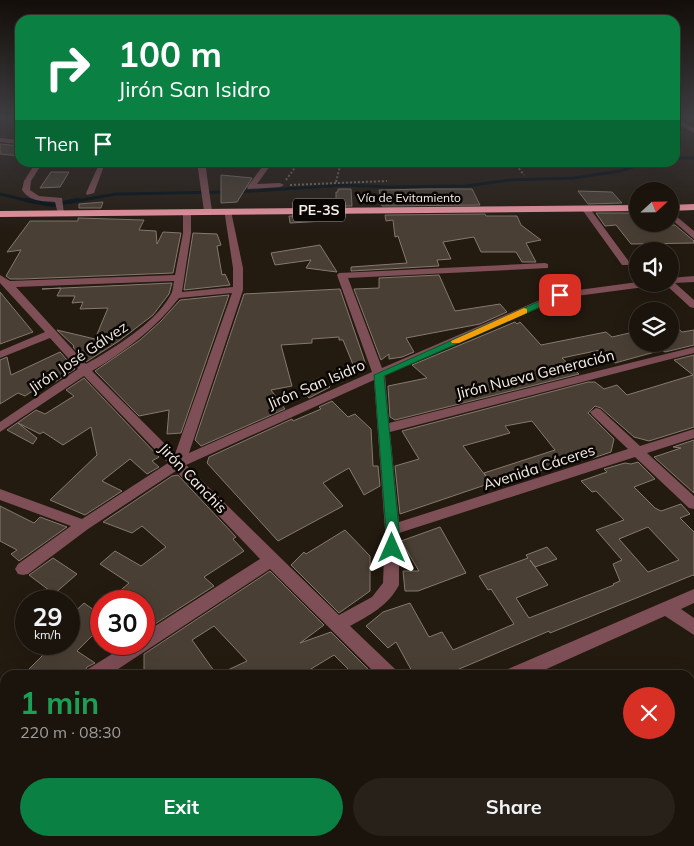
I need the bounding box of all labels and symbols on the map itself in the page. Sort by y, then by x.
north arrow [629,182,679,232]
street label: Vía de Evitamiento [357,190,461,205]
road number: PE-3S [293,198,345,222]
pin [539,274,581,316]
street label: Jirón José Gálvez [25,317,131,397]
street label: Jirón Nueva Generación [454,345,616,403]
street label: Jirón San Isidro [264,355,368,413]
street label: Jirón Canchis [155,439,231,517]
street label: Avenida Cáceres [481,440,597,494]
position arrow [365,521,417,573]
speed limit sign: 30 [90,590,155,655]

